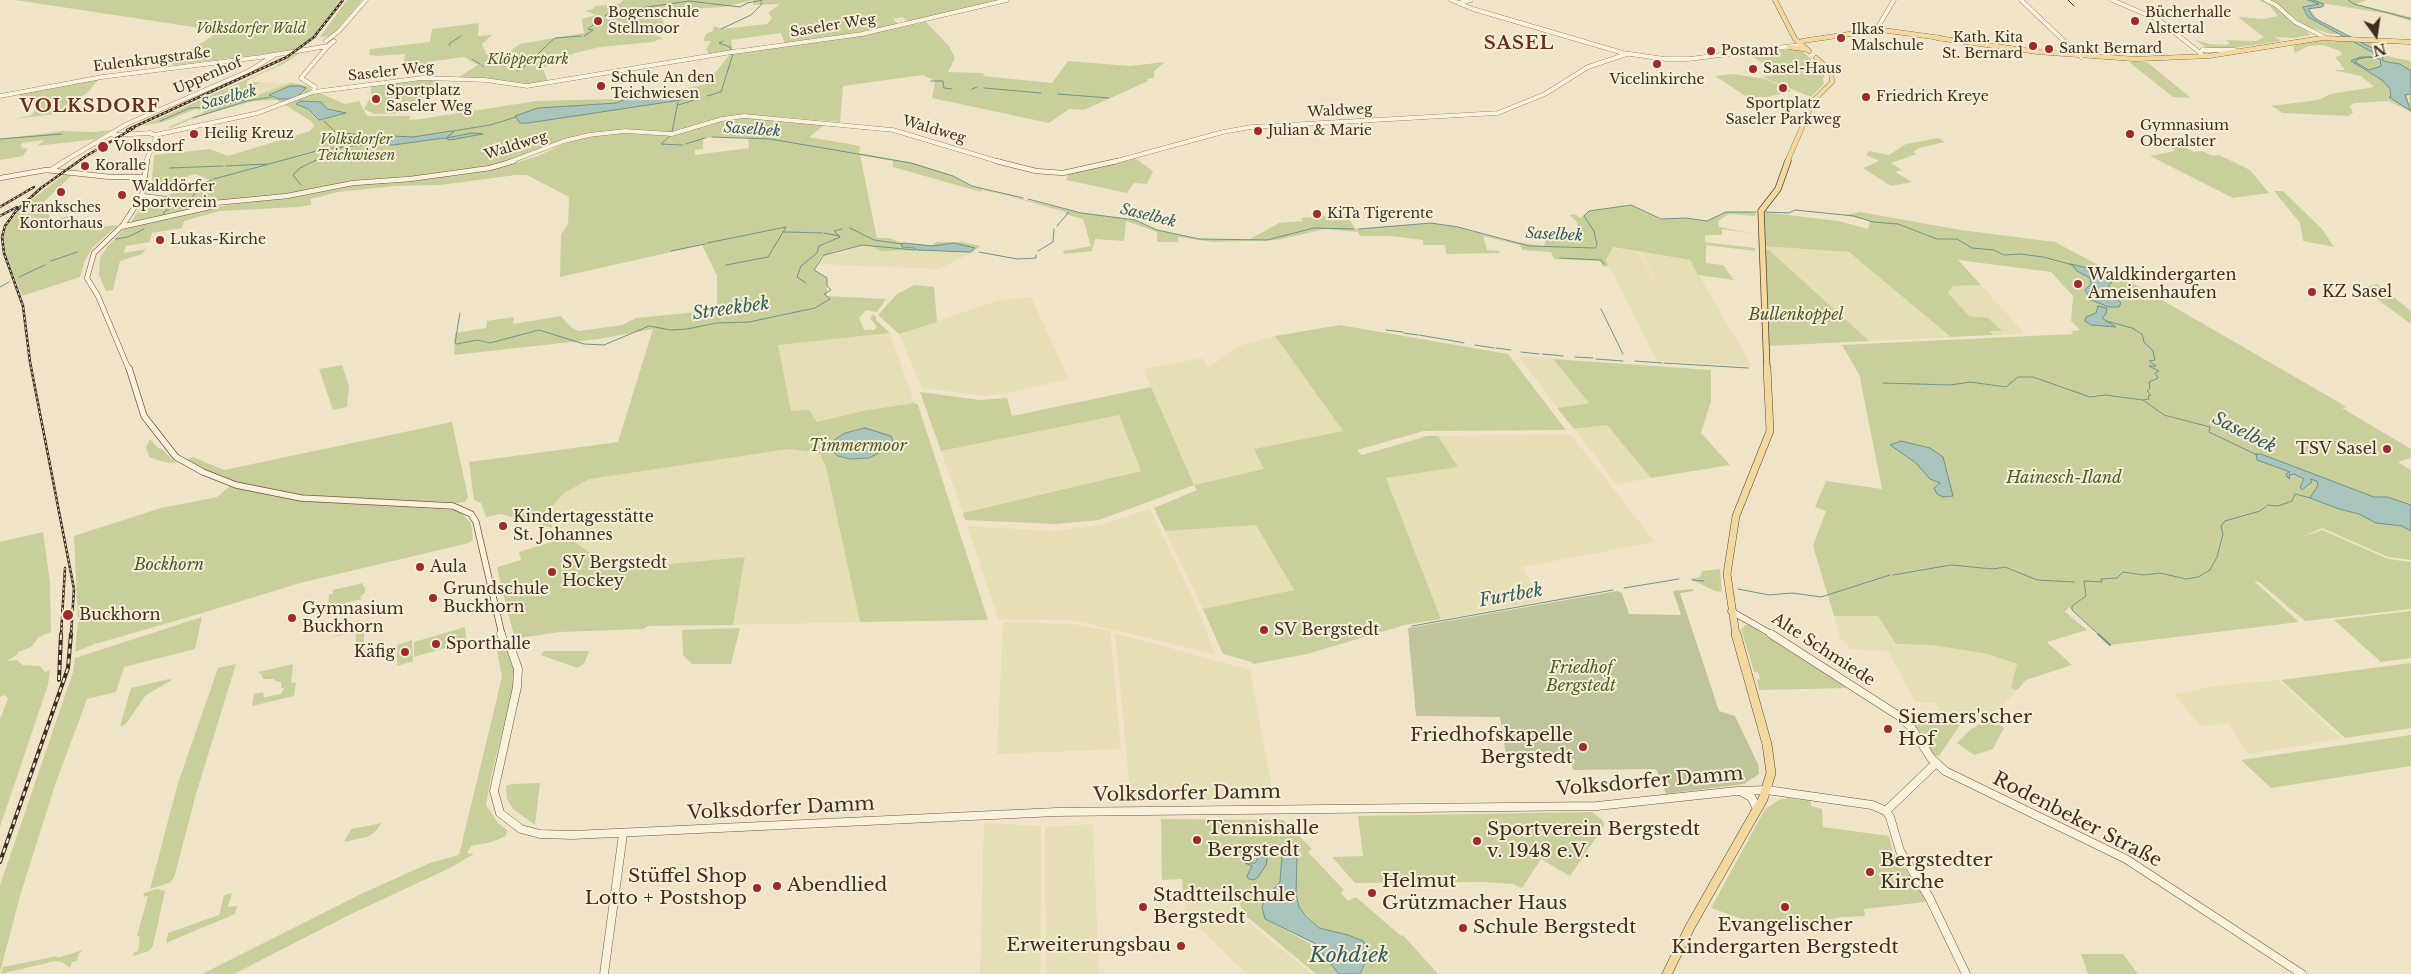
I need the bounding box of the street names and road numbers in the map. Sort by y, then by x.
street label: Saseler Weg [789,11,877,41]
street label: Eulenkrugstraße [92,44,212,76]
street label: Uppenhof [171,54,245,98]
street label: Saseler Weg [347,59,435,85]
street label: Waldweg [1307,101,1373,121]
street label: Waldweg [900,113,968,147]
street label: Waldweg [482,128,550,164]
street label: Alte Schmiede [1768,610,1878,690]
street label: Volksdorfer Damm [1556,762,1744,802]
street label: Rodenbeker Straße [1989,768,2165,872]
street label: Volksdorfer Damm [1093,781,1281,807]
street label: Volksdorfer Damm [687,793,875,825]

